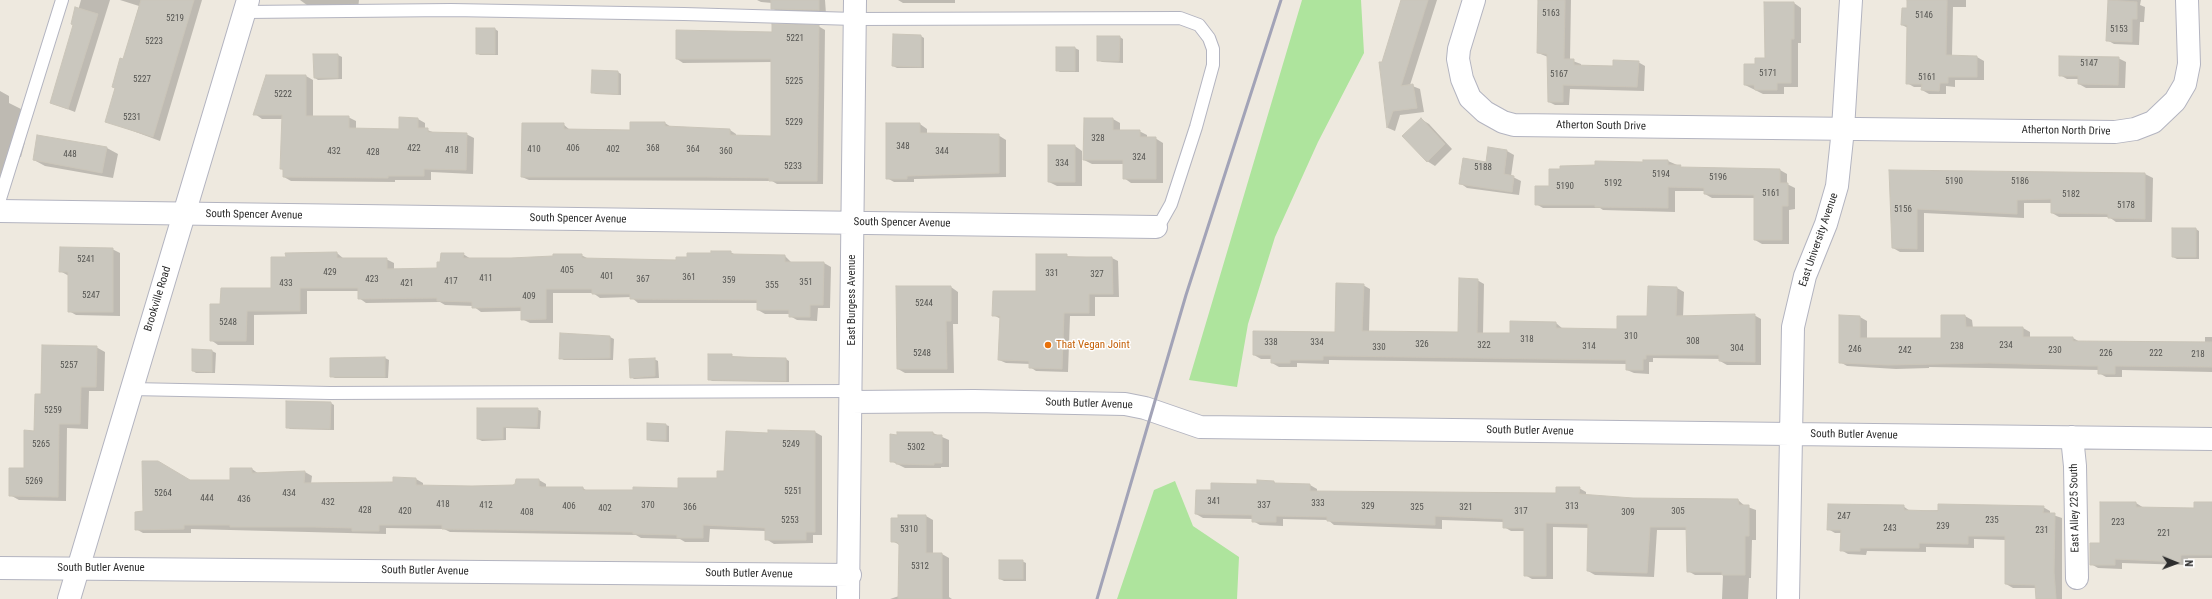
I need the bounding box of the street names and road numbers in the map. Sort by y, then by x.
street label: Atherton South Drive [1556,119,1646,133]
street label: Atherton North Drive [2021,124,2111,138]
street label: East University Avenue [1797,191,1841,289]
street label: South Spencer Avenue [205,208,303,222]
street label: South Spencer Avenue [529,212,627,226]
street label: South Spencer Avenue [853,216,951,230]
street label: East Burgess Avenue [845,255,859,345]
street label: Brookville Road [142,265,174,333]
street label: South Butler Avenue [1045,396,1133,412]
street label: South Butler Avenue [1486,424,1574,438]
street label: South Butler Avenue [1810,428,1898,442]
street label: East Alley 225 South [2068,463,2082,553]
street label: South Butler Avenue [57,561,145,575]
street label: South Butler Avenue [381,564,469,578]
street label: South Butler Avenue [705,567,793,581]

